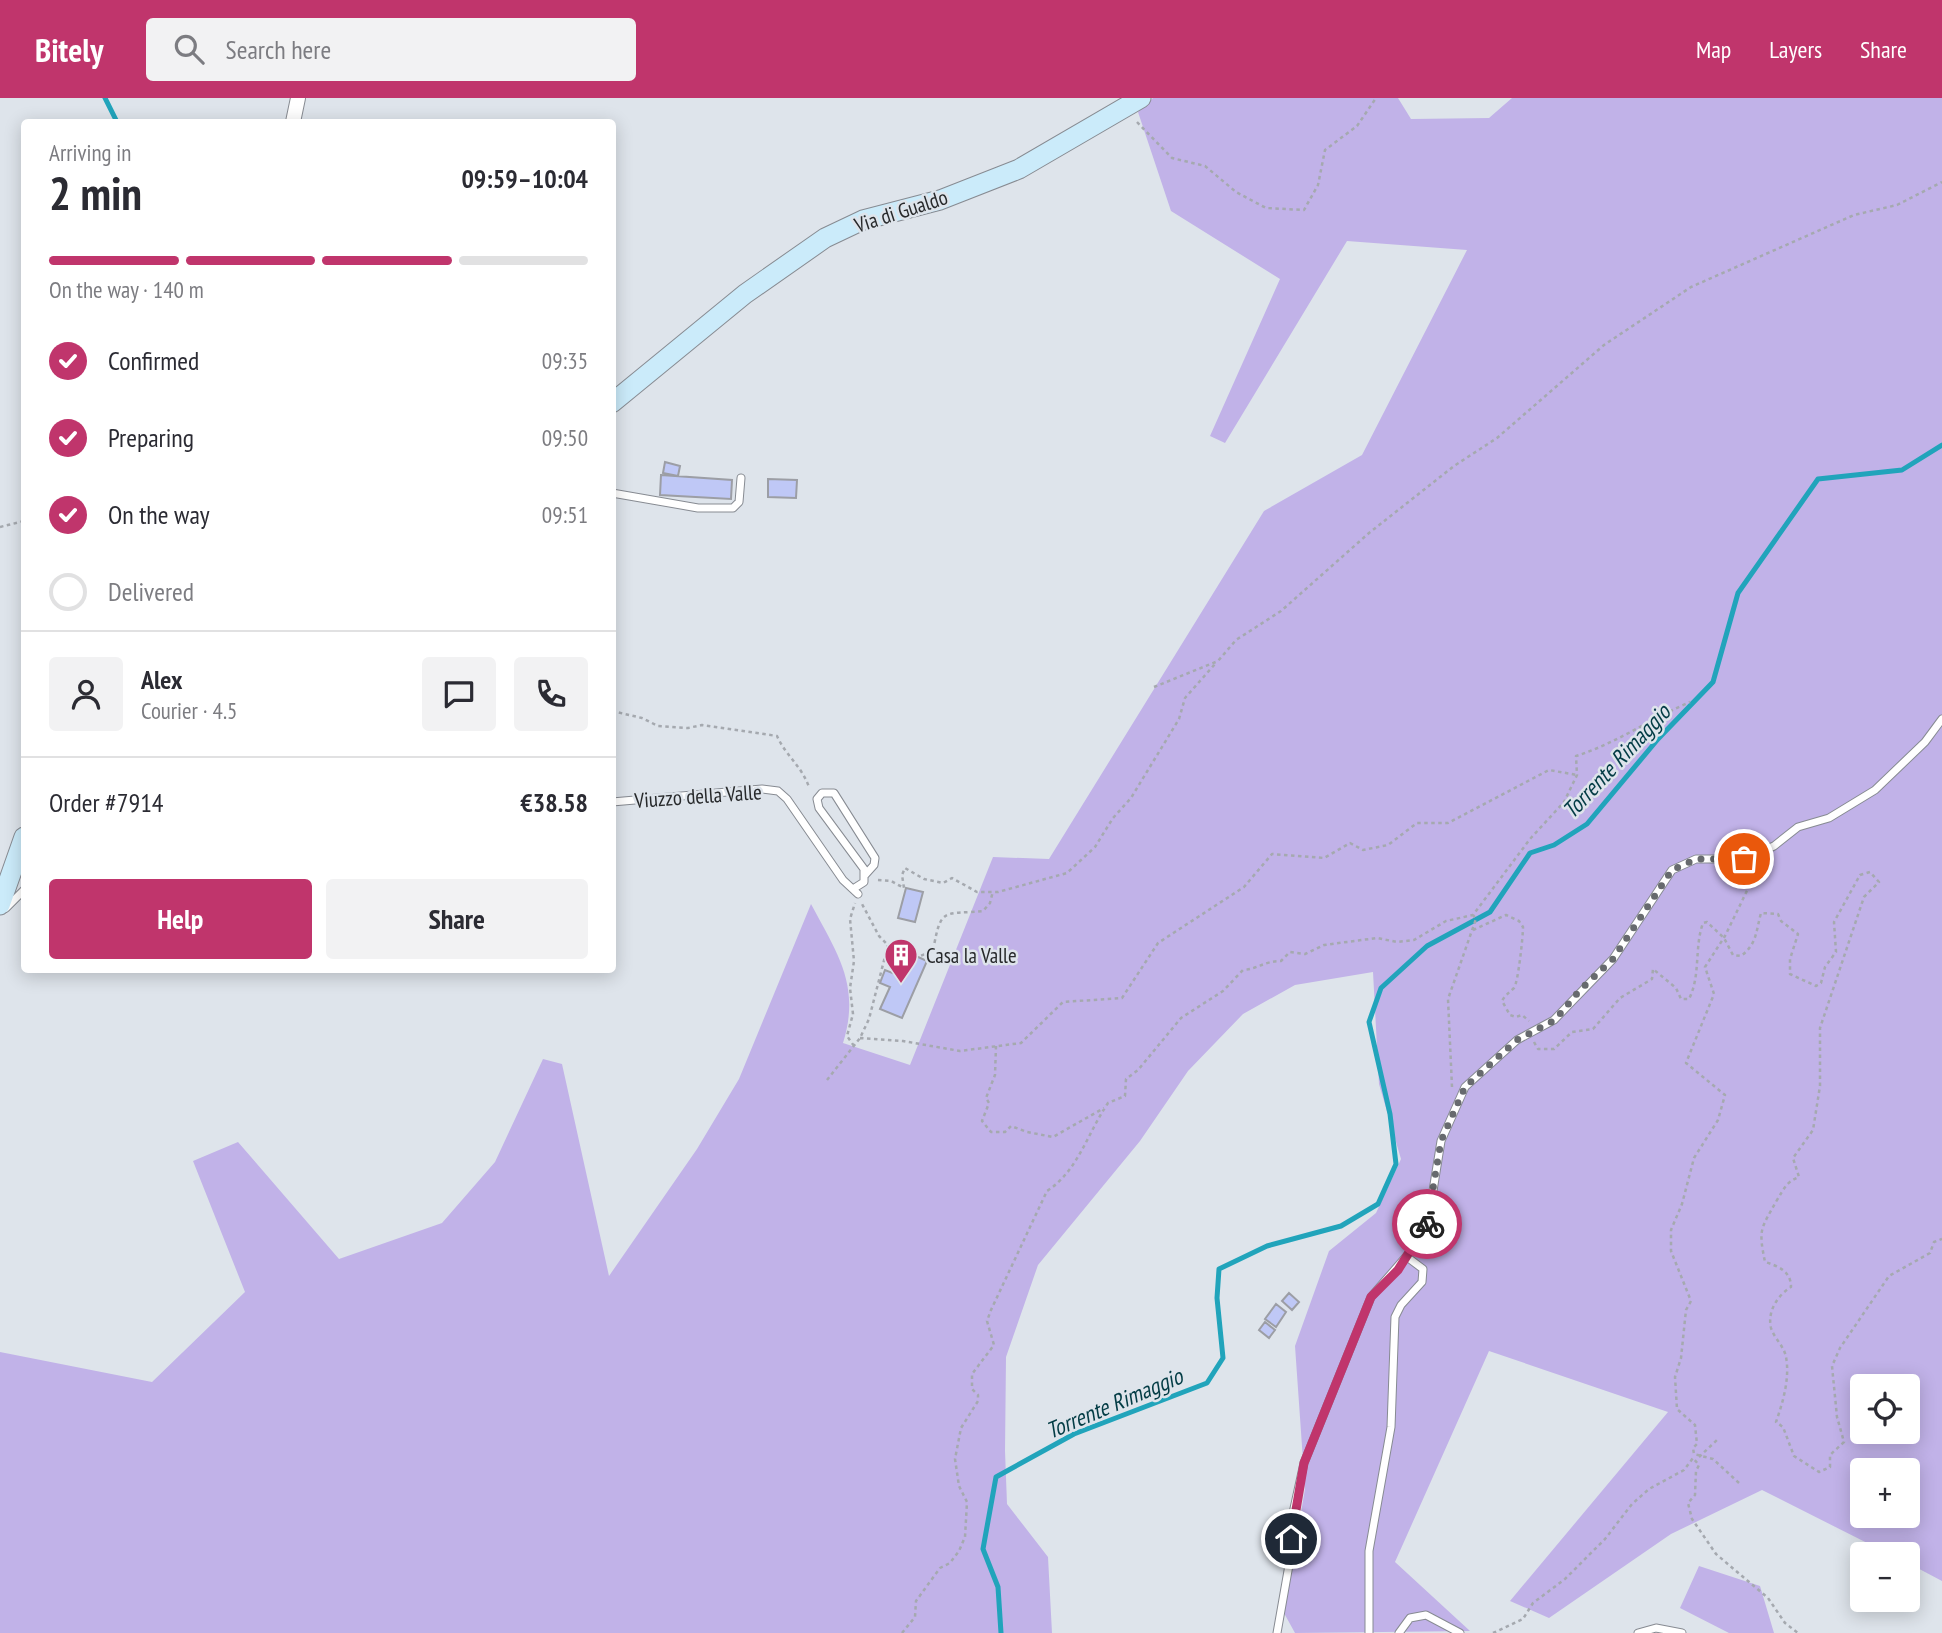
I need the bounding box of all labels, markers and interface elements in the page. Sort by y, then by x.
search box [146,18,636,81]
text: Bitely [35,28,104,71]
icon: search [170,30,208,68]
text: Search here [226,33,331,66]
text: Map [1696,34,1731,65]
text: Layers [1769,34,1822,65]
text: Share [1860,34,1907,65]
text: Arriving in [49,138,131,167]
text: 09:59–10:04 [461,162,588,195]
text: 2 min [49,163,142,223]
street label: Via di Gualdo [850,183,951,239]
text: On the way · 140 m [49,275,204,304]
icon: check [49,342,87,380]
text: Confirmed [108,344,199,377]
text: 09:35 [542,346,588,375]
icon: check [49,419,87,457]
text: Preparing [108,421,194,454]
text: 09:50 [542,423,588,452]
icon: check [49,496,87,534]
text: On the way [108,498,210,531]
text: 09:51 [542,500,588,529]
text: Delivered [108,575,194,608]
button: person [49,657,123,731]
button: chat [422,657,496,731]
button: phone [514,657,588,731]
text: Alex [141,663,182,696]
text: Courier · 4.5 [141,696,237,725]
water label: Torrente Rimaggio [1556,696,1678,824]
street label: Viuzzo della Valle [633,778,762,814]
text: Order #7914 [49,786,164,819]
text: €38.58 [520,786,588,819]
pin [1714,829,1774,889]
icon: bag [1725,840,1763,878]
button: Help [49,879,312,959]
button: Share [326,879,588,959]
building icon: Casa la Valle [882,936,920,985]
place label: Casa la Valle [926,942,1017,969]
courier [1392,1189,1462,1259]
icon: bike [1408,1205,1446,1243]
water label: Torrente Rimaggio [1041,1360,1189,1445]
map controls [1850,1374,1920,1612]
button: locate [1850,1374,1920,1444]
button: + [1850,1458,1920,1528]
pin [1261,1509,1321,1569]
icon: home [1272,1520,1310,1558]
button: − [1850,1542,1920,1612]

